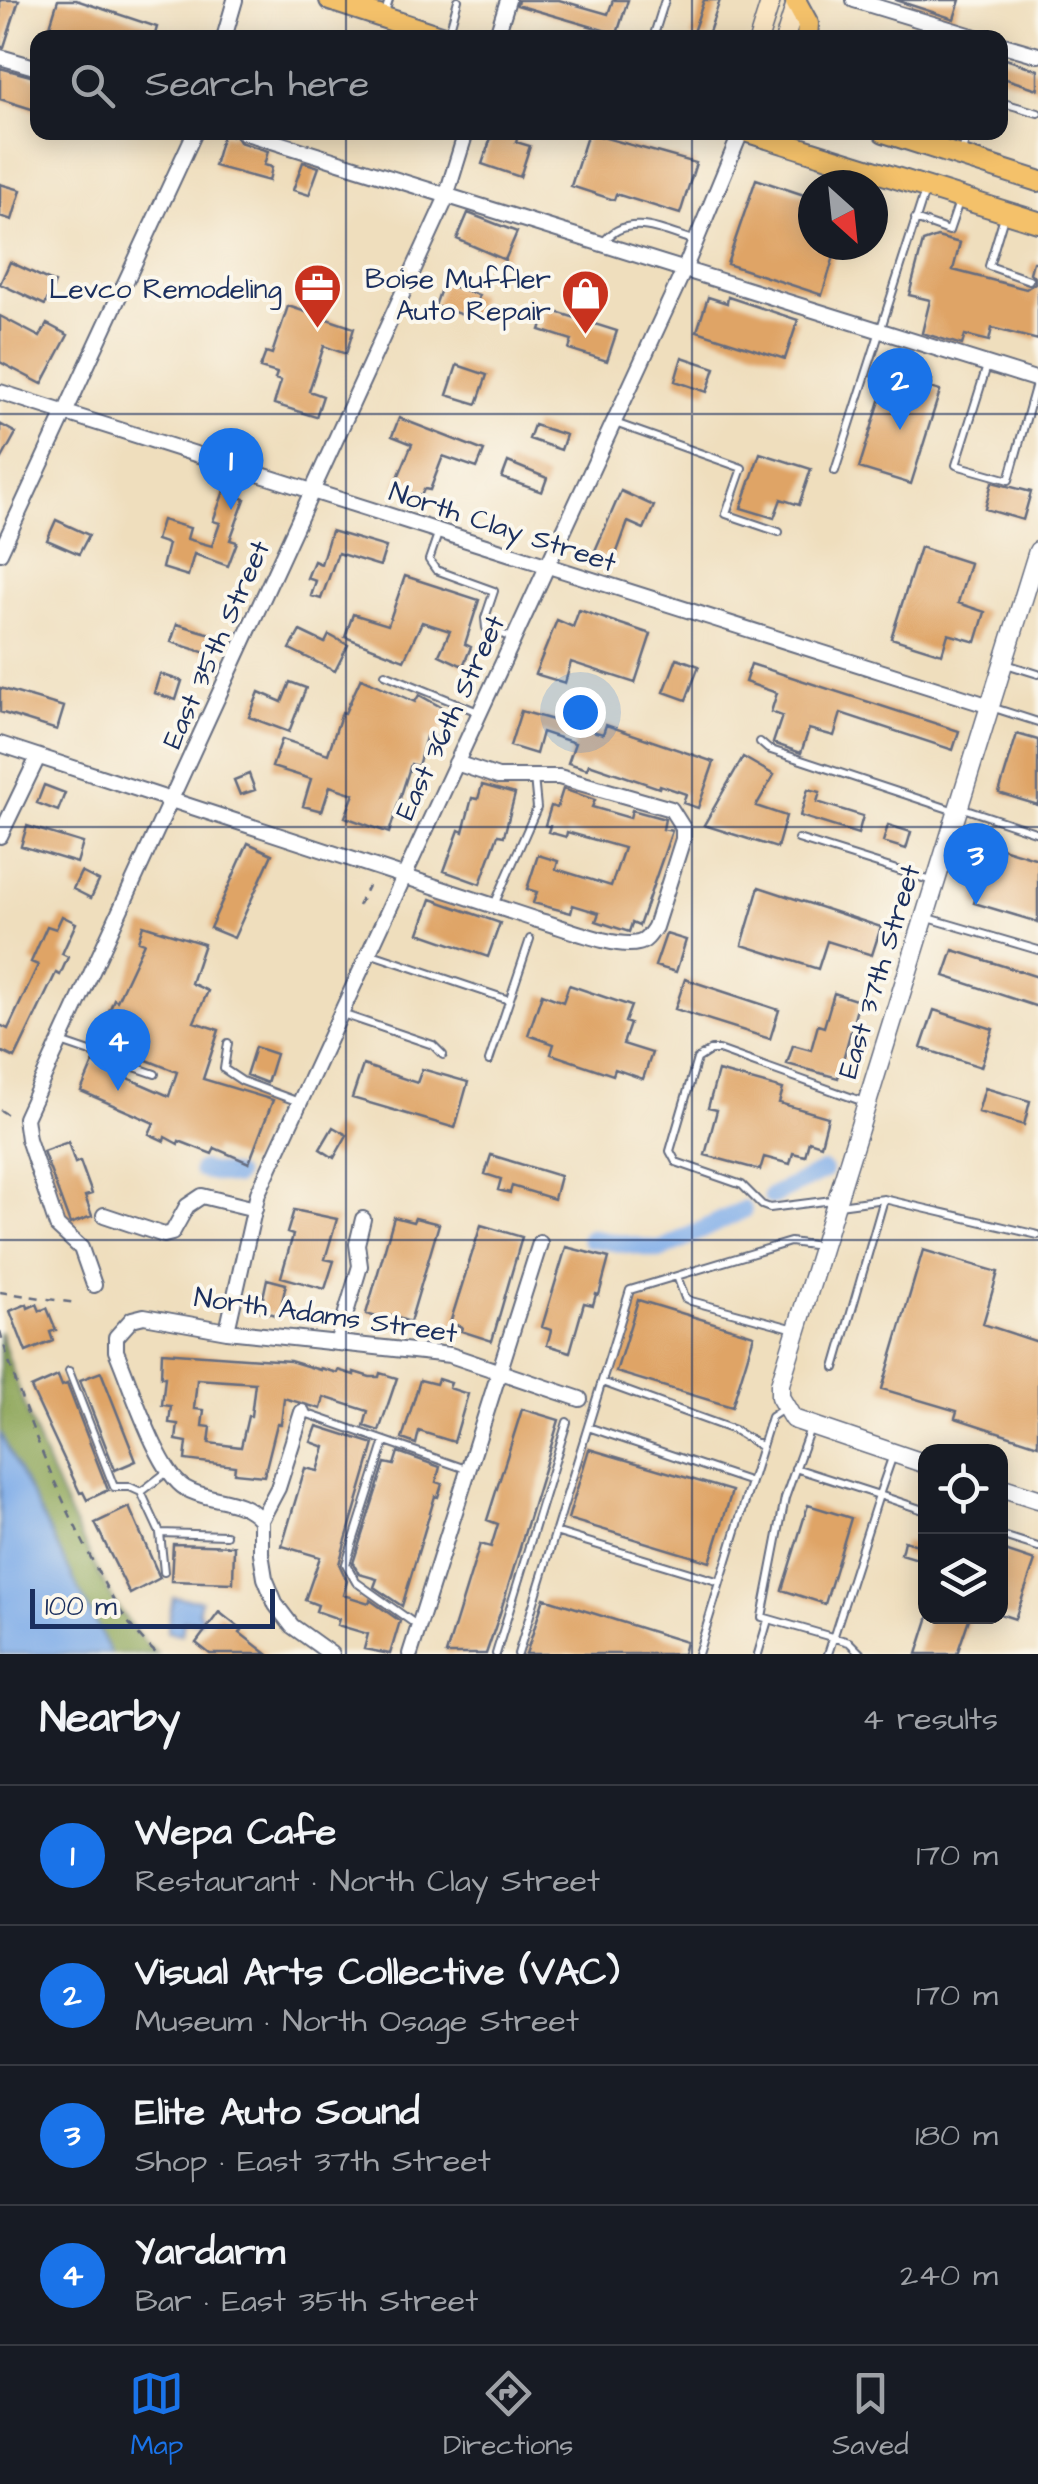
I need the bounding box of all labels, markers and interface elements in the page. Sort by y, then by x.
search box [30,30,1008,140]
icon: search [65,58,120,113]
text: Search here [145,59,369,111]
north arrow [798,170,888,260]
place label: Boise Muffler Auto Repair [365,260,551,331]
office icon: Levco Remodeling [291,262,343,330]
shop icon: Boise Muffler Auto Repair [560,268,612,336]
place label: Levco Remodeling [49,270,282,310]
pin: 2 [868,348,932,430]
pin: 1 [198,428,264,510]
street label: North Clay Street [383,472,622,585]
street label: East 35th Street [153,534,280,755]
street label: East 36th Street [386,608,515,826]
your location [555,687,606,738]
pin: 3 [944,822,1008,905]
street label: East 37th Street [828,859,931,1083]
pin: 4 [86,1008,150,1091]
street label: North Adams Street [192,1278,460,1353]
map controls [918,1444,1008,1624]
button: locate [918,1444,1008,1534]
button: layers [918,1534,1008,1624]
scale bar [30,1584,275,1628]
text: 100 m [45,1587,117,1626]
text: Nearby [40,1690,180,1748]
text: 4 results [862,1697,998,1742]
text: Wepa Cafe [135,1807,336,1859]
text: 1 [70,1833,75,1878]
text: 170 m [916,1833,998,1878]
text: Restaurant · North Clay Street [135,1859,600,1904]
text: Visual Arts Collective (VAC) [135,1947,620,1999]
text: 2 [63,1973,82,2018]
text: 170 m [916,1973,998,2018]
text: Museum · North Osage Street [135,1999,579,2044]
text: Elite Auto Sound [135,2087,420,2139]
text: 3 [64,2113,81,2158]
text: 180 m [915,2113,998,2158]
text: Shop · East 37th Street [135,2139,491,2184]
text: Yardarm [135,2227,285,2279]
text: 4 [62,2253,83,2298]
text: 240 m [900,2253,998,2298]
text: Bar · East 35th Street [135,2279,478,2324]
tab: Map [129,2366,184,2465]
tab: Directions [443,2366,573,2465]
tab: Saved [832,2366,909,2465]

